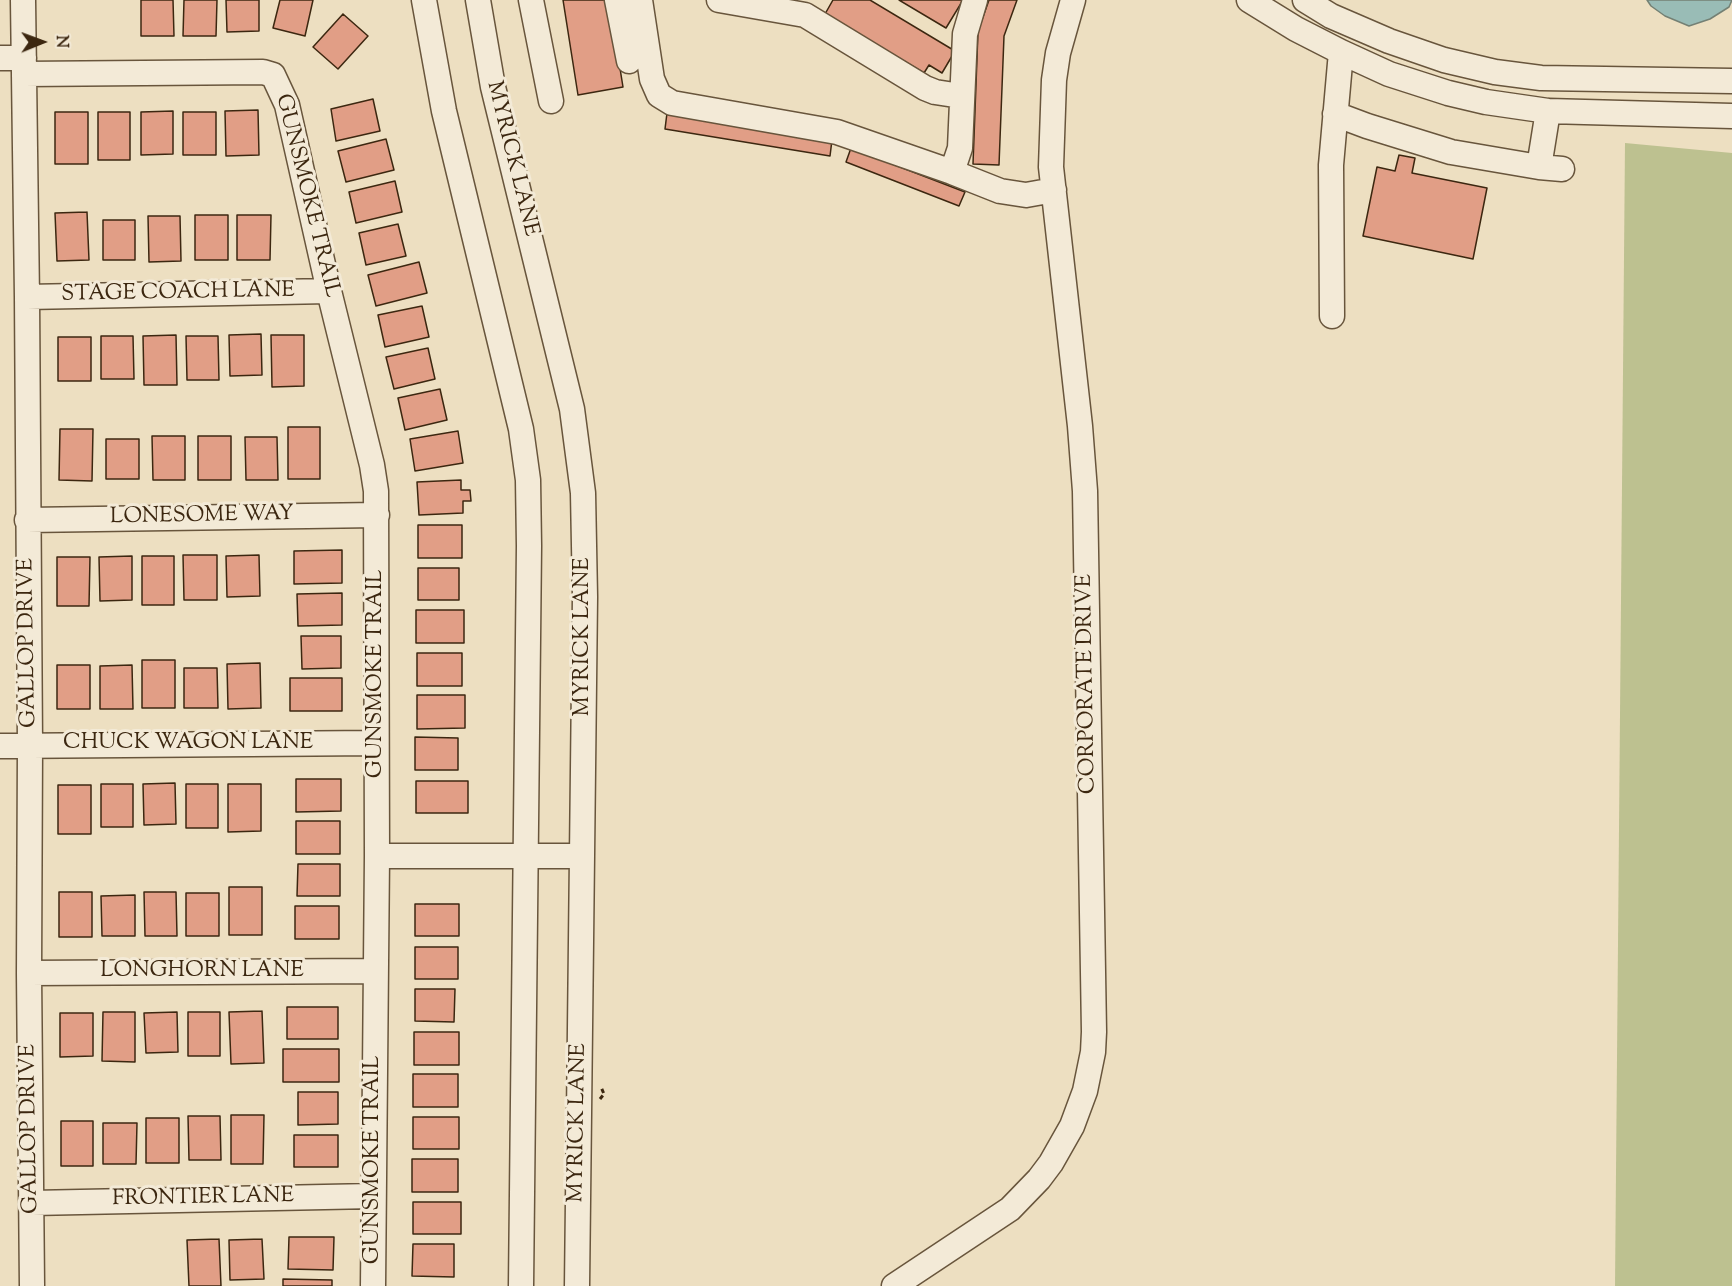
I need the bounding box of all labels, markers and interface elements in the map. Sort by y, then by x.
north arrow [12,12,72,72]
text: N [49,35,72,48]
street label: MYRICK LANE [479,79,543,239]
street label: GUNSMOKE TRAIL [268,92,344,300]
street label: STAGE COACH LANE [61,279,295,309]
street label: LONESOME WAY [110,502,294,532]
street label: MYRICK LANE [571,557,597,717]
street label: GALLOP DRIVE [14,558,44,728]
street label: GUNSMOKE TRAIL [364,570,390,778]
street label: CORPORATE DRIVE [1073,574,1103,794]
street label: CHUCK WAGON LANE [63,731,313,757]
street label: LONGHORN LANE [100,959,304,985]
street label: MYRICK LANE [564,1043,594,1203]
street label: GALLOP DRIVE [16,1044,46,1214]
street label: GUNSMOKE TRAIL [361,1056,387,1264]
street label: FRONTIER LANE [112,1184,294,1214]

